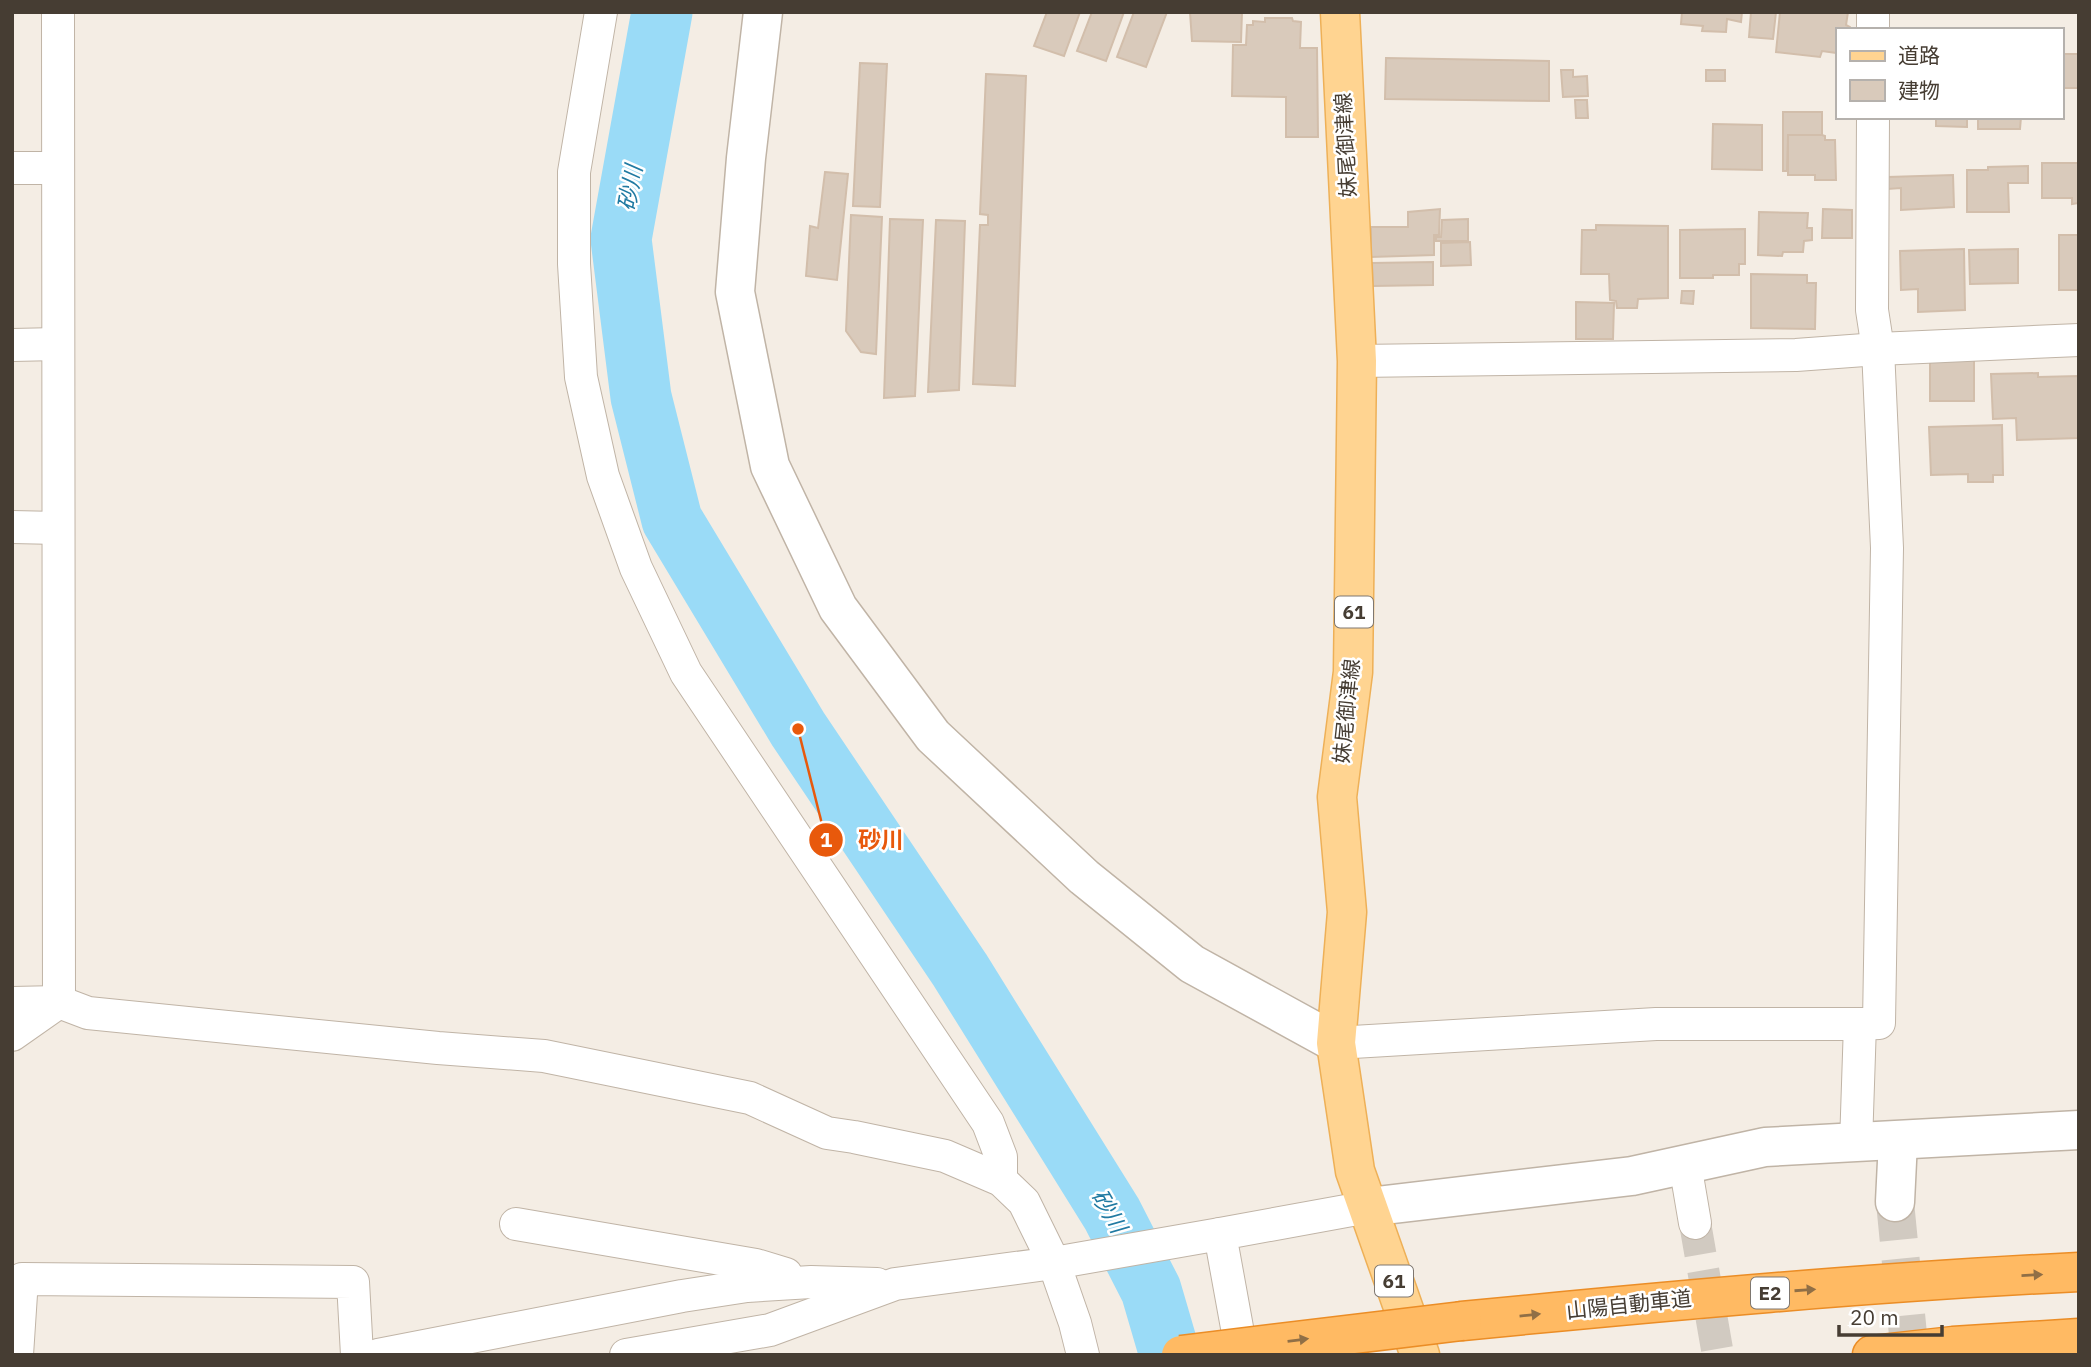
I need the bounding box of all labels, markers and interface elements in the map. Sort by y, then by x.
legend [1836,28,2063,119]
text: 道路 [1898,41,1940,69]
text: 建物 [1898,76,1940,104]
street label: 妹尾御津線 [1328,92,1362,198]
water label: 砂川 [610,160,648,213]
road number: 61 [1335,596,1373,628]
street label: 妹尾御津線 [1327,657,1365,765]
callout: 砂川 [809,818,918,862]
text: 砂川 [858,824,904,854]
text: 1 [820,825,833,853]
water label: 砂川 [1085,1183,1136,1241]
road number: 61 [1375,1266,1413,1296]
one-way arrow [2021,1269,2043,1280]
road number: E2 [1751,1278,1789,1308]
street label: 山陽自動車道 [1565,1283,1693,1325]
one-way arrow [1794,1284,1816,1295]
scale bar [1839,1294,1942,1338]
text: 20 m [1850,1303,1899,1331]
one-way arrow [1519,1309,1541,1320]
one-way arrow [1287,1335,1309,1346]

